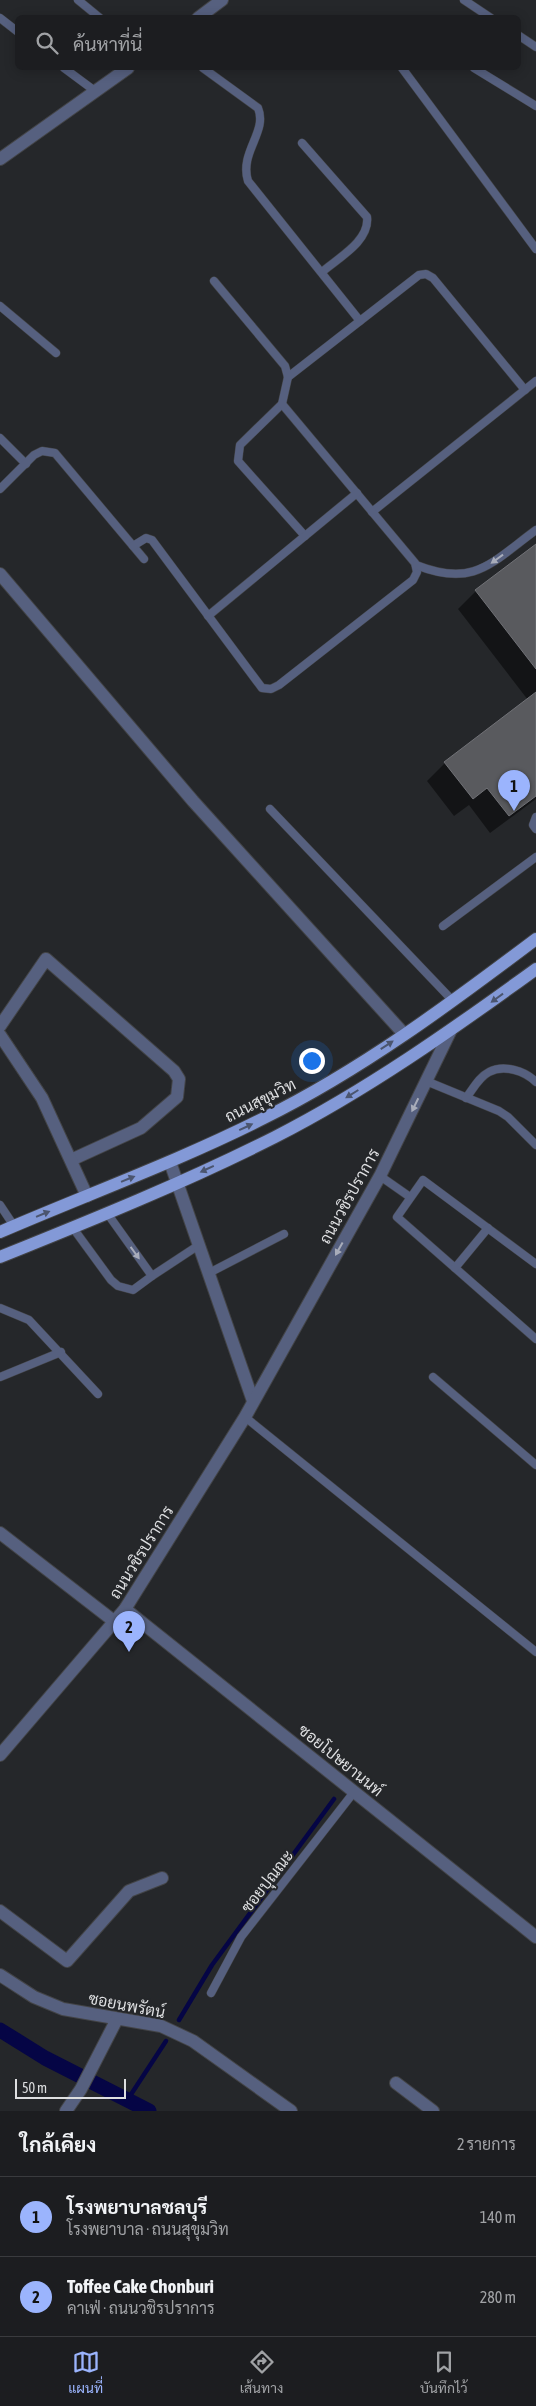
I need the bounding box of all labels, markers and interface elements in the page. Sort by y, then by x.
search box [15,15,521,70]
icon: search [33,29,61,57]
text: ค้นหาที่นี่ [73,33,142,55]
one-way arrow [490,554,503,564]
pin: 1 [498,770,530,811]
one-way arrow [490,993,503,1003]
one-way arrow [380,1041,393,1050]
your location [299,1048,325,1074]
street label: ถนนสุขุมวิท [222,1075,300,1128]
one-way arrow [345,1090,358,1099]
one-way arrow [410,1098,418,1112]
one-way arrow [239,1122,253,1130]
street label: ถนนวชิรปราการ [315,1145,383,1247]
one-way arrow [200,1165,214,1173]
one-way arrow [121,1174,136,1182]
one-way arrow [36,1209,50,1217]
one-way arrow [335,1241,343,1256]
one-way arrow [130,1246,140,1260]
street label: ถนนวชิรปราการ [105,1502,177,1602]
pin: 2 [113,1611,145,1652]
street label: ซอยโปษยานนท์ [295,1718,389,1800]
street label: ซอยปุณณะ [237,1846,299,1918]
street label: ซอยนพรัตน์ [87,1986,167,2021]
scale bar [15,2076,126,2099]
text: 50 m [22,2080,47,2096]
text: ใกล้เคียง [20,2132,96,2156]
text: 2 รายการ [457,2135,516,2153]
text: โรงพยาบาลชลบุรี [67,2196,207,2218]
text: 1 [32,2208,40,2226]
text: 140 m [480,2208,516,2226]
text: โรงพยาบาล · ถนนสุขุมวิท [67,2220,229,2238]
text: Toffee Cake Chonburi [67,2275,214,2297]
text: 2 [32,2288,40,2306]
text: 280 m [480,2288,516,2306]
text: คาเฟ่ · ถนนวชิรปราการ [67,2299,215,2317]
tab: แผนที่ [68,2348,103,2396]
tab: เส้นทาง [240,2348,283,2396]
tab: บันทึกไว้ [420,2348,468,2396]

